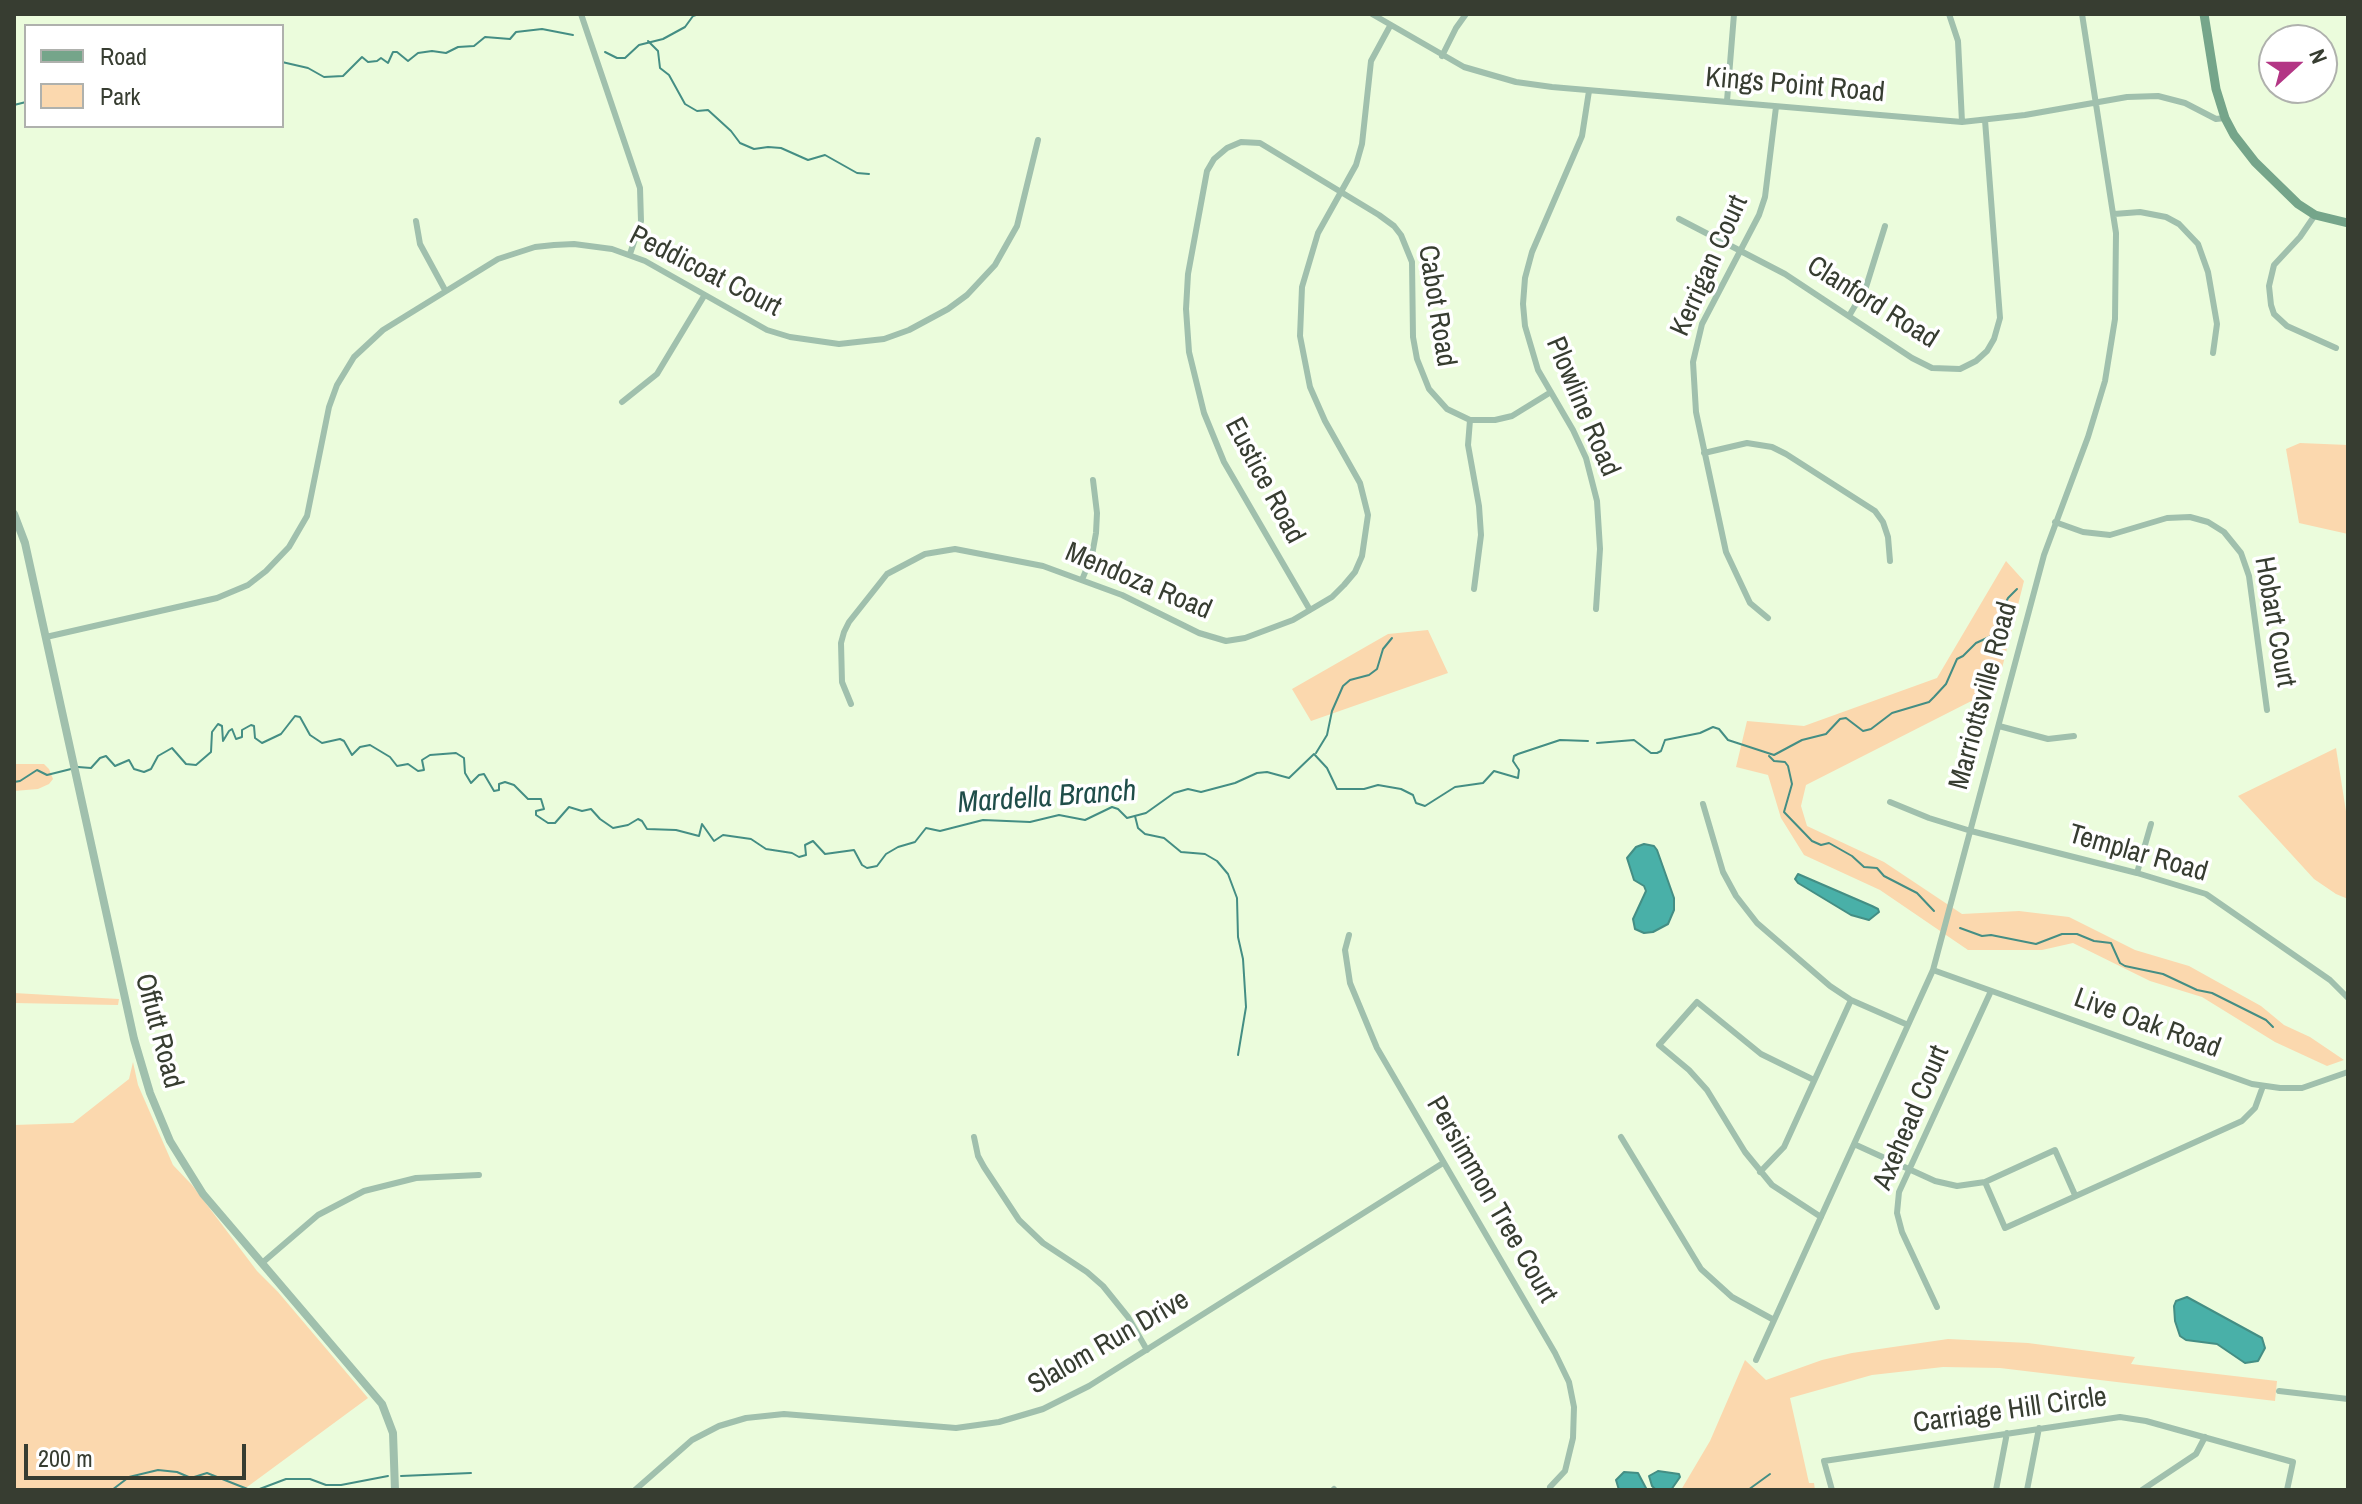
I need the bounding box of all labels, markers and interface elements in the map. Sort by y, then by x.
legend [24,24,284,128]
north arrow [2258,24,2338,104]
text: Road [100,40,147,72]
text: N [2302,45,2335,68]
street label: Kings Point Road [1704,61,1886,111]
text: Park [100,80,140,112]
street label: Kerrigan Court [1664,190,1756,342]
street label: Peddicoat Court [623,219,787,325]
street label: Cabot Road [1410,243,1462,369]
street label: Clanford Road [1800,250,1944,356]
street label: Plowline Road [1538,332,1626,482]
street label: Eustice Road [1217,412,1311,550]
street label: Mendoza Road [1060,536,1216,628]
street label: Hobart Court [2246,554,2302,690]
street label: Marriottsville Road [1943,599,2025,793]
water label: Mardella Branch [956,774,1138,822]
street label: Templar Road [2065,818,2211,890]
street label: Offutt Road [127,970,189,1092]
street label: Live Oak Road [2069,982,2225,1066]
street label: Axehead Court [1867,1041,1957,1195]
street label: Persimmon Tree Court [1418,1091,1564,1309]
street label: Slalom Run Drive [1023,1283,1195,1403]
street label: Carriage Hill Circle [1911,1381,2109,1441]
scale bar [28,1428,250,1478]
text: 200 m [38,1442,93,1474]

